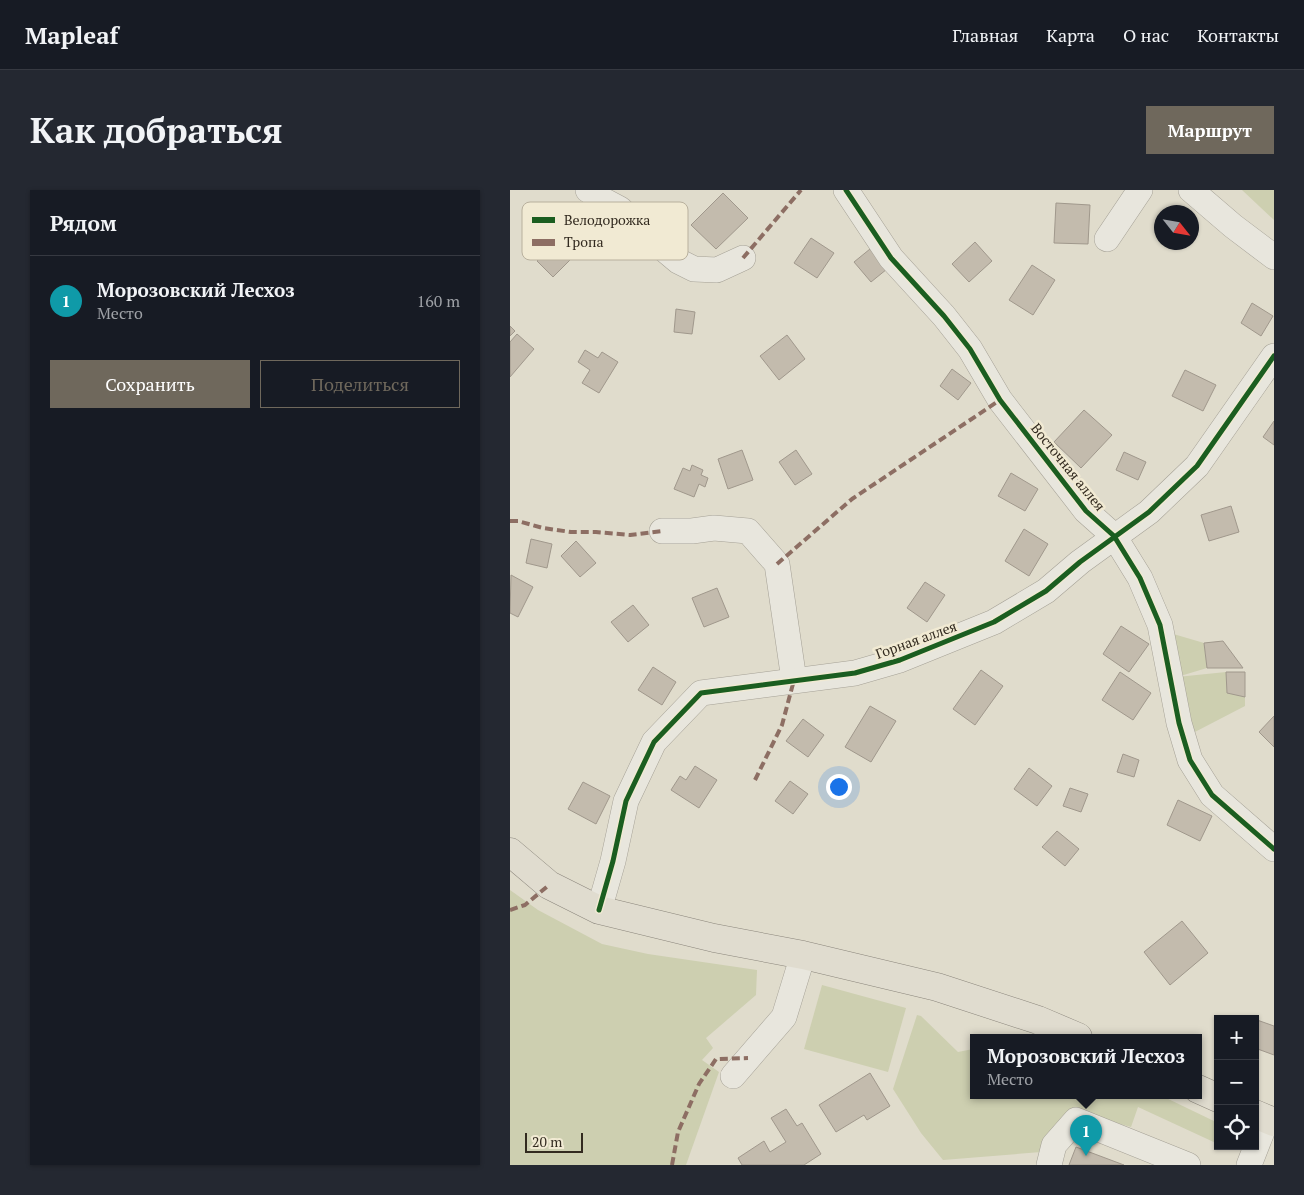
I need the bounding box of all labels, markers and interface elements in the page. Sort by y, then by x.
text: Mapleaf [25,19,118,51]
text: Главная [952,23,1018,47]
text: Карта [1046,23,1095,47]
text: О нас [1123,23,1169,47]
text: Контакты [1197,23,1279,47]
button: Маршрут [1146,106,1274,154]
text: Как добраться [30,107,283,153]
legend [522,202,688,260]
north arrow [1154,205,1199,250]
text: Рядом [50,209,117,237]
text: Велодорожка [564,210,650,229]
text: Тропа [564,232,604,251]
text: Морозовский Лесхоз [97,277,295,302]
text: 1 [61,290,71,312]
text: 160 m [417,290,460,312]
text: Место [97,302,143,324]
button: Сохранить [50,360,250,408]
button: Поделиться [260,360,460,408]
street label: Восточная аллея [1027,419,1110,515]
street label: Горная аллея [873,616,959,663]
your location [826,774,852,800]
map controls [1214,1015,1259,1150]
button: + [1214,1015,1259,1060]
popup [970,1034,1202,1099]
text: Морозовский Лесхоз [987,1043,1185,1068]
button: − [1214,1060,1259,1105]
text: Место [987,1068,1033,1090]
button: locate [1214,1105,1259,1150]
pin: 1 [1070,1115,1102,1156]
scale bar [525,1130,582,1153]
text: 20 m [532,1132,562,1151]

